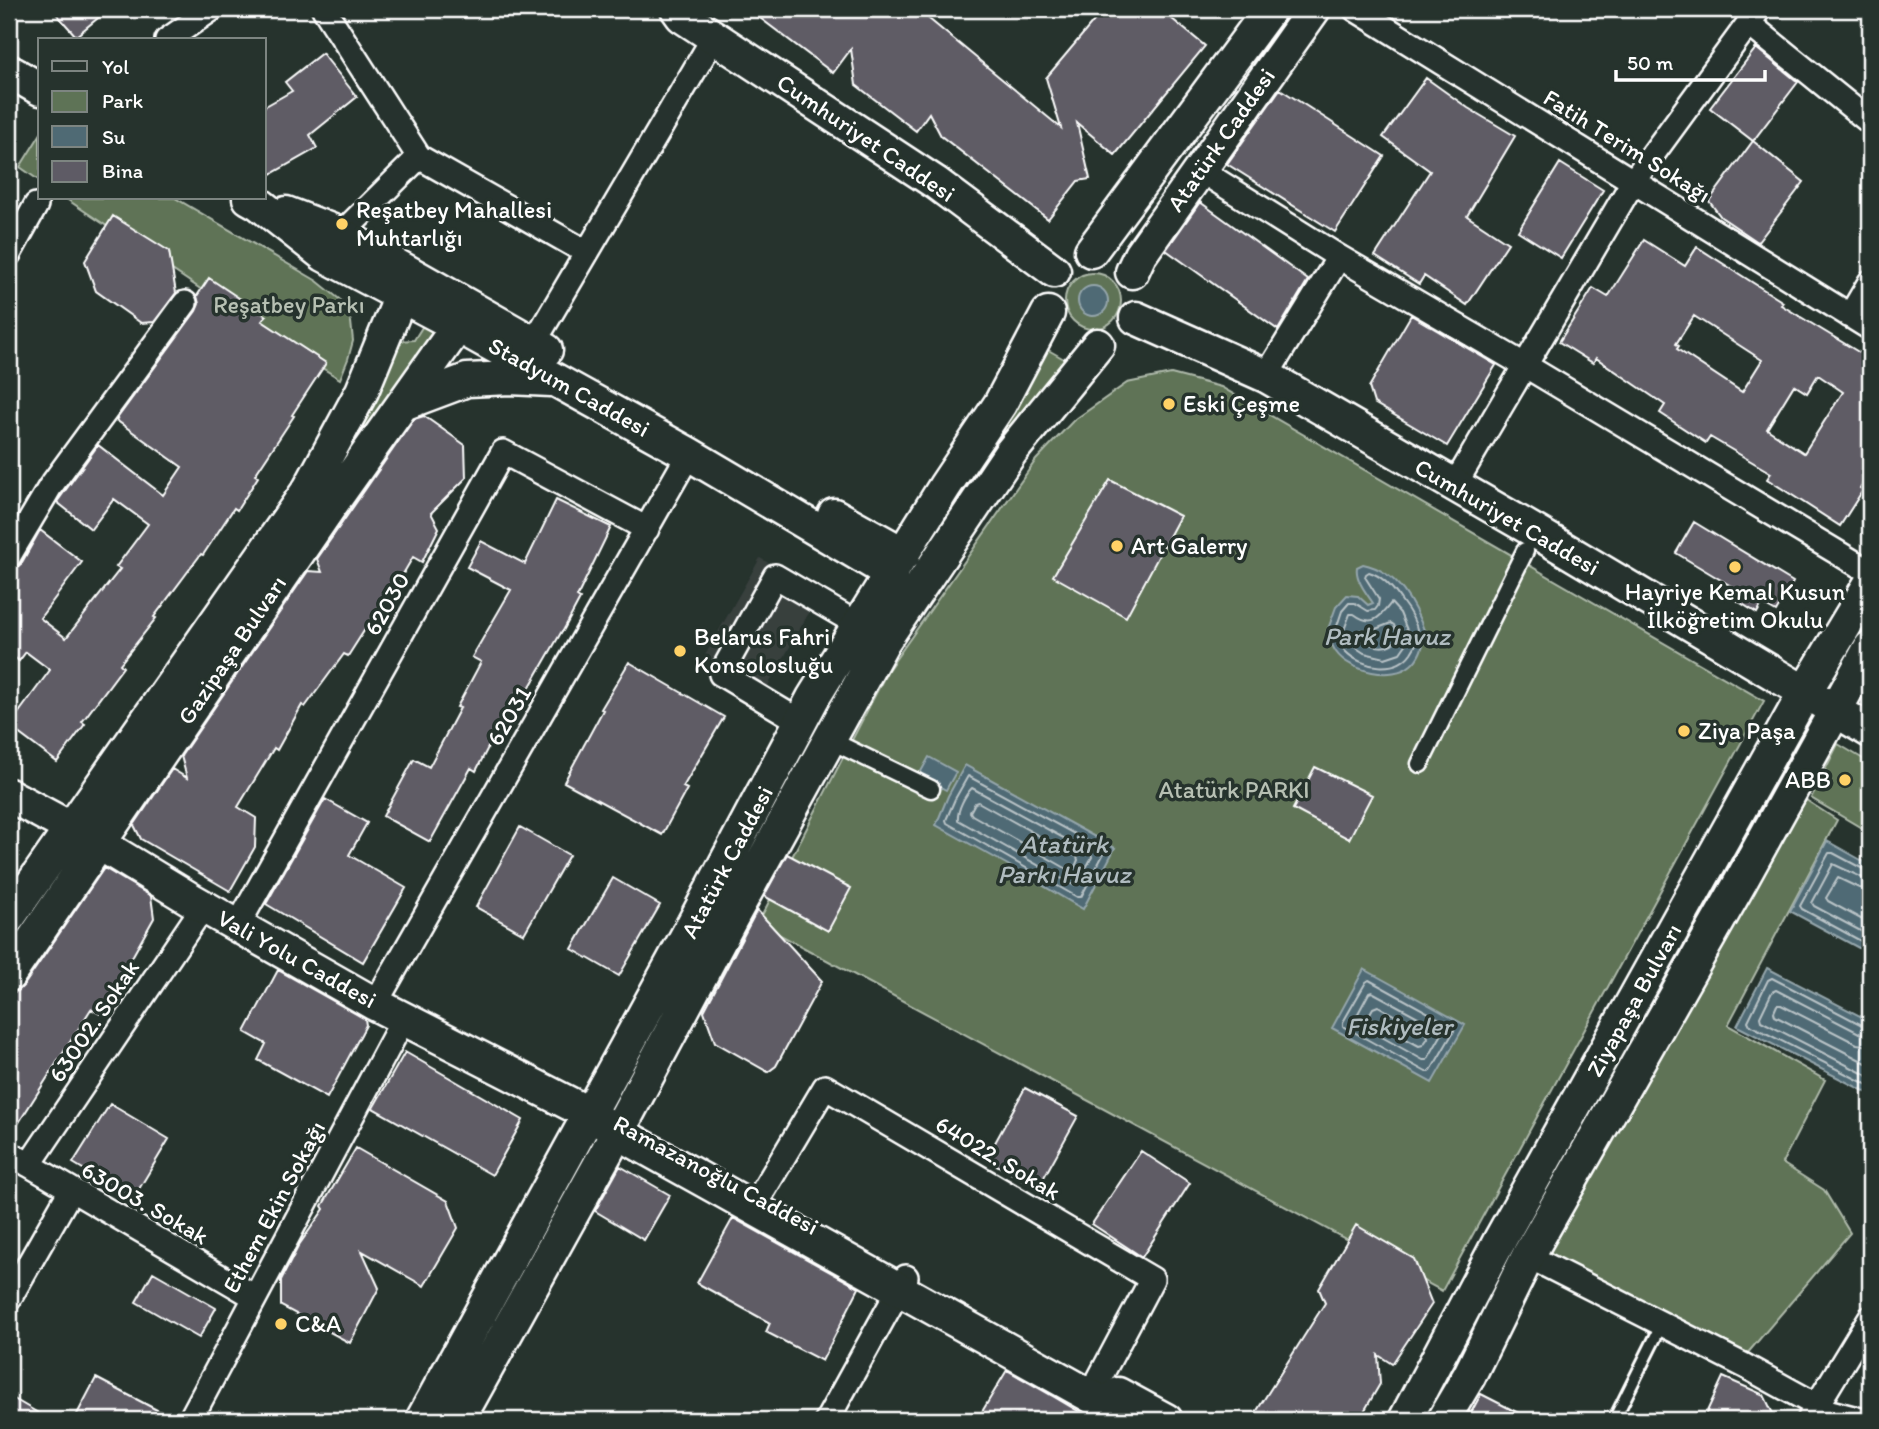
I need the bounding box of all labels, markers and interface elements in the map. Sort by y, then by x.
legend [38,38,266,200]
scale bar [1616,38,1765,82]
text: 50 m [1627,50,1674,75]
text: Yol [102,54,129,79]
street label: Atatürk Caddesi [1160,62,1281,217]
street label: Cumhuriyet Caddesi [772,67,961,208]
street label: Fatih Terim Sokağı [1538,82,1716,209]
text: Park [102,88,144,113]
text: Su [102,124,126,149]
text: Bina [102,158,143,183]
place label: Reşatbey Mahallesi Muhtarlığı [356,195,552,252]
marker: Reşatbey Mahallesi Muhtarlığı [334,216,350,232]
park label: Reşatbey Parkı [213,290,365,319]
street label: Stadyum Caddesi [484,330,655,443]
place label: Eski Çeşme [1183,389,1300,418]
marker: Eski Çeşme [1161,396,1177,412]
street label: Cumhuriyet Caddesi [1410,452,1605,581]
place label: Art Galerry [1131,531,1248,560]
marker: Art Galerry [1109,538,1125,554]
marker: Hayriye Kemal Kusun İlköğretim Okulu [1727,559,1743,575]
street label: 62030 [357,567,416,641]
street label: Gazipaşa Bulvarı [171,570,292,730]
place label: Hayriye Kemal Kusun İlköğretim Okulu [1625,577,1846,634]
water label: Park Havuz [1324,620,1452,652]
place label: Belarus Fahri Konsolosluğu [694,622,833,679]
marker: Belarus Fahri Konsolosluğu [672,643,688,659]
street label: 62031 [480,681,537,751]
place label: Ziya Paşa [1698,716,1796,745]
marker: Ziya Paşa [1676,723,1692,739]
place label: ABB [1785,765,1831,794]
marker: ABB [1837,772,1853,788]
park label: Atatürk PARKI [1158,775,1310,804]
street label: Atatürk Caddesi [674,781,779,943]
water label: Atatürk Parkı Havuz [997,828,1133,890]
street label: Vali Yolu Caddesi [213,903,382,1014]
street label: Ziyapaşa Bulvarı [1580,918,1688,1081]
street label: 63002. Sokak [42,954,145,1087]
water label: Fiskiyeler [1346,1010,1455,1042]
street label: Ramazanoğlu Caddesi [609,1108,824,1241]
street label: 64022. Sokak [930,1109,1066,1206]
street label: Ethem Ekin Sokağı [216,1116,331,1298]
street label: 63003. Sokak [77,1155,214,1251]
place label: C&A [295,1309,341,1338]
marker: C&A [273,1316,289,1332]

